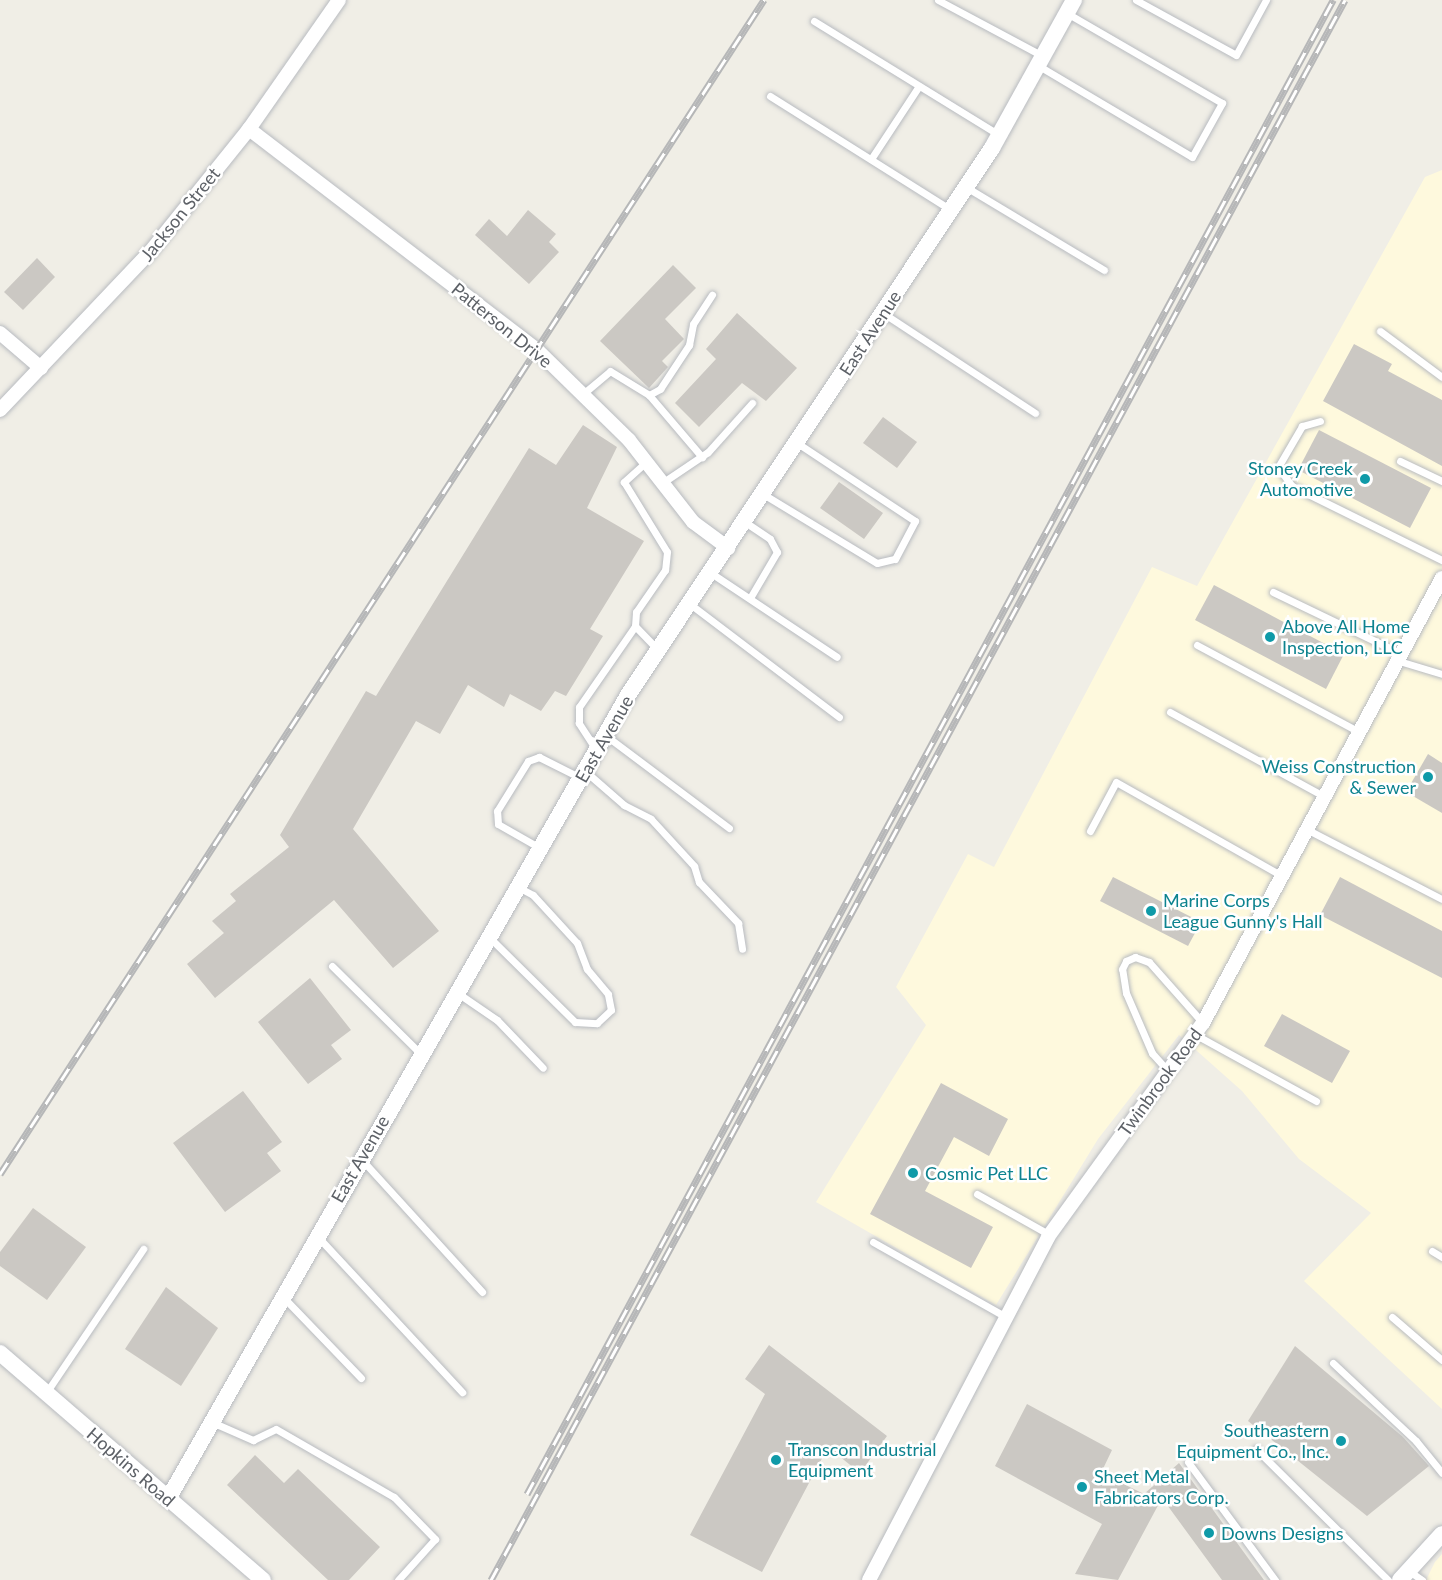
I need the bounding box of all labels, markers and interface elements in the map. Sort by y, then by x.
street label: Jackson Street [136,163,224,265]
street label: Patterson Drive [447,278,557,372]
street label: East Avenue [834,286,906,380]
place label: Stoney Creek Automotive [1248,458,1353,500]
marker: Stoney Creek Automotive [1358,472,1372,486]
place label: Above All Home Inspection, LLC [1282,616,1411,658]
marker: Above All Home Inspection, LLC [1263,630,1277,644]
street label: East Avenue [570,691,638,787]
place label: Weiss Construction & Sewer [1261,756,1416,798]
marker: Weiss Construction & Sewer [1421,770,1435,784]
place label: Marine Corps League Gunny's Hall [1163,890,1323,932]
marker: Marine Corps League Gunny's Hall [1144,904,1158,918]
street label: Twinbrook Road [1114,1024,1206,1140]
street label: East Avenue [326,1111,394,1207]
place label: Cosmic Pet LLC [925,1162,1048,1184]
marker: Cosmic Pet LLC [906,1166,920,1180]
place label: Southeastern Equipment Co., Inc. [1176,1420,1329,1462]
street label: Hopkins Road [83,1423,179,1511]
marker: Southeastern Equipment Co., Inc. [1334,1434,1348,1448]
place label: Transcon Industrial Equipment [788,1439,937,1482]
marker: Transcon Industrial Equipment [769,1453,783,1467]
place label: Sheet Metal Fabricators Corp. [1094,1466,1229,1508]
marker: Sheet Metal Fabricators Corp. [1075,1480,1089,1494]
place label: Downs Designs [1221,1522,1344,1544]
marker: Downs Designs [1202,1526,1216,1540]

